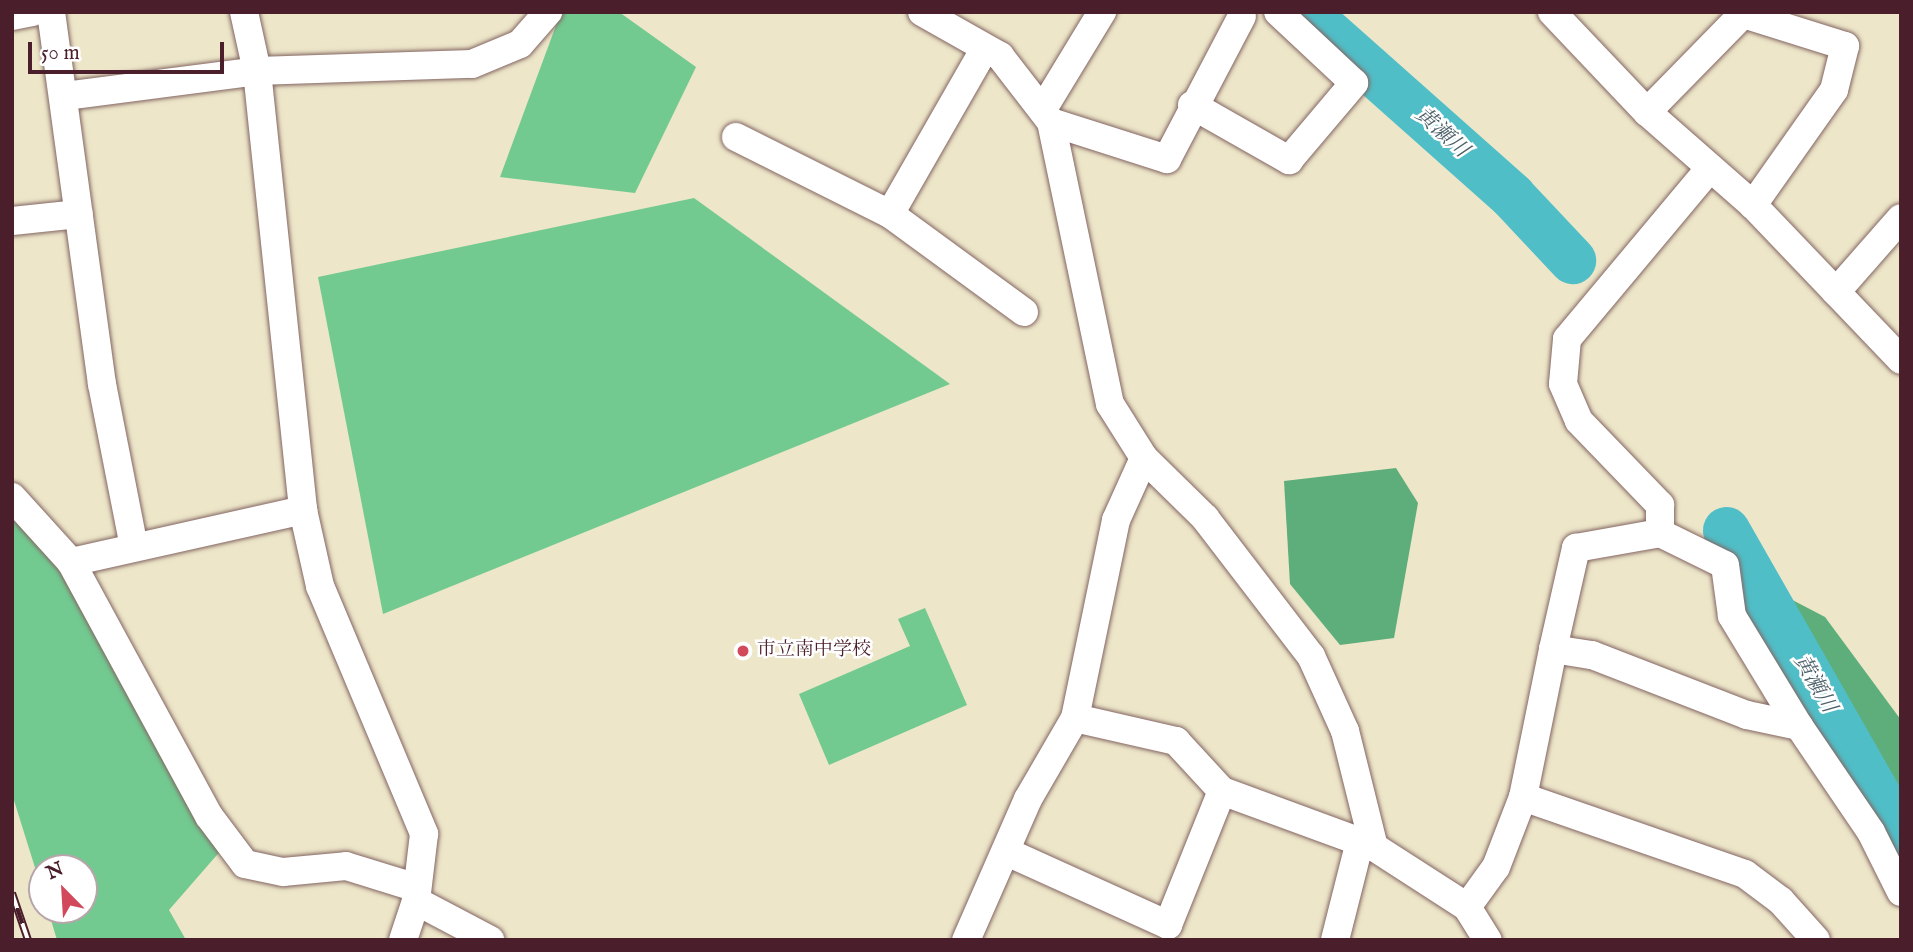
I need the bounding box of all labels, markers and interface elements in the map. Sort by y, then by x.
scale bar [32,28,228,72]
text: 50 m [41,40,80,67]
water label: 黄瀬川 [1409,103,1473,163]
place label: 市立南中学校 [757,640,871,662]
marker: 市立南中学校 [735,643,751,659]
water label: 黄瀬川 [1787,650,1841,718]
north arrow [28,854,98,924]
text: N [43,857,68,886]

